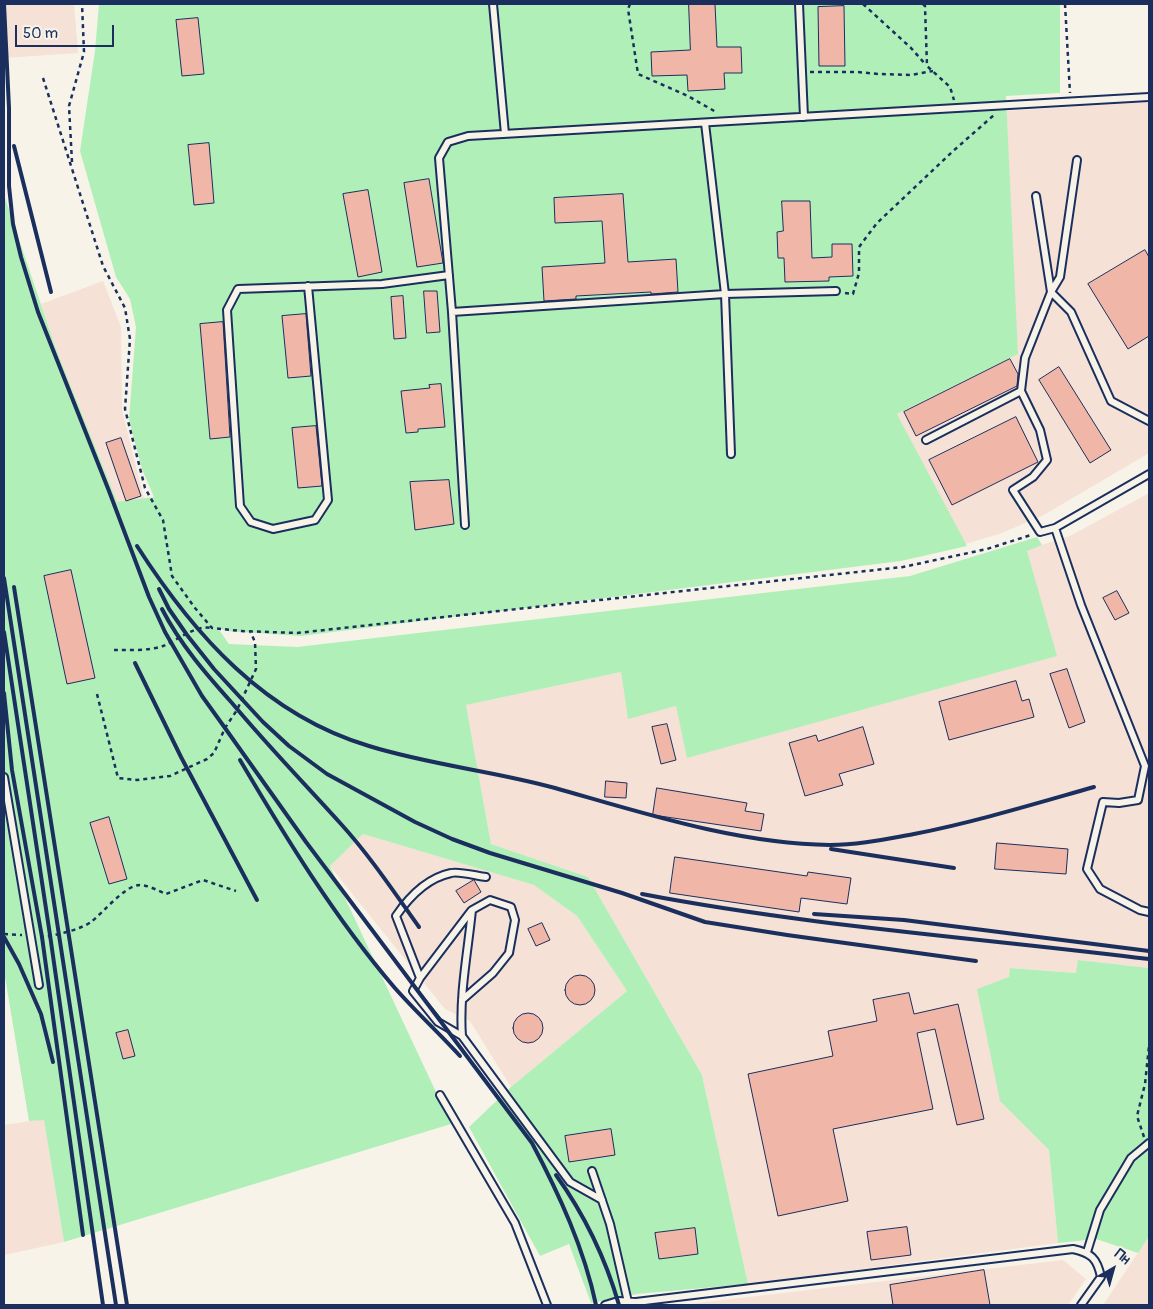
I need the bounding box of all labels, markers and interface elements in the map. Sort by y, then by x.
scale bar [18,15,116,47]
text: 50 m [23,24,58,43]
north arrow [1088,1244,1138,1294]
text: Пн [1111,1245,1134,1268]

